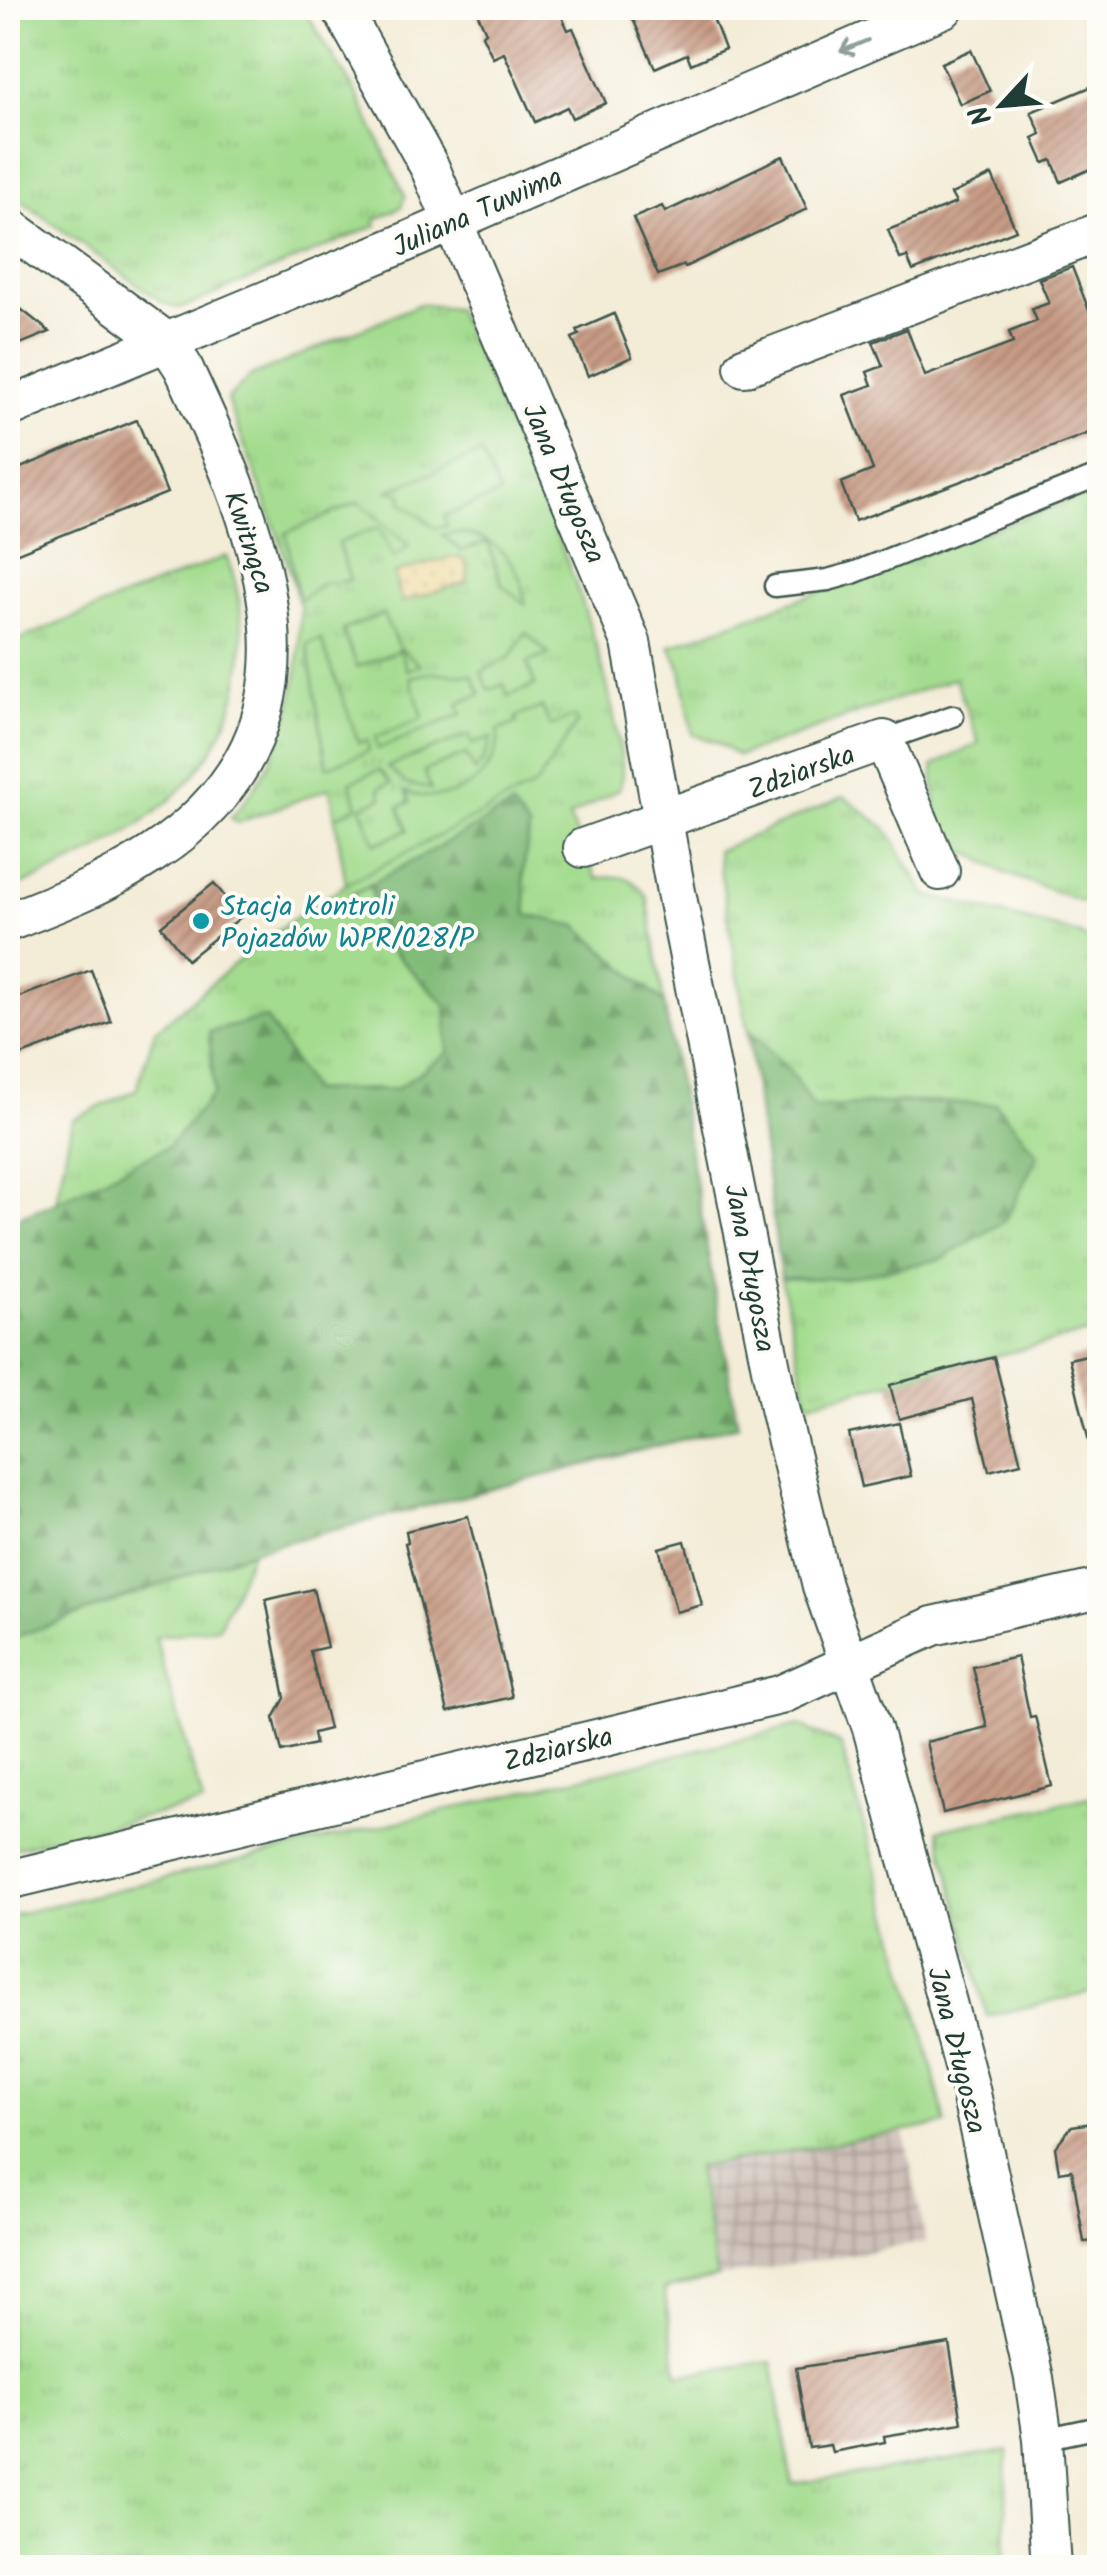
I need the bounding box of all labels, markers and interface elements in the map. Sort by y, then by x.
one-way arrow [839,38,870,56]
north arrow [952,55,1052,155]
text: N [958,97,1006,133]
street label: Juliana Tuwima [386,156,570,271]
street label: Jana Długosza [509,397,617,571]
street label: Kwitnąca [210,485,285,600]
street label: Zdziarska [742,733,862,813]
place label: Stacja Kontroli Pojazdów WPR/028/P [221,885,475,962]
marker: Stacja Kontroli Pojazdów WPR/028/P [190,910,212,932]
street label: Jana Długosza [710,1180,787,1356]
street label: Zdziarska [499,1715,618,1786]
street label: Jana Długosza [913,1962,998,2139]

